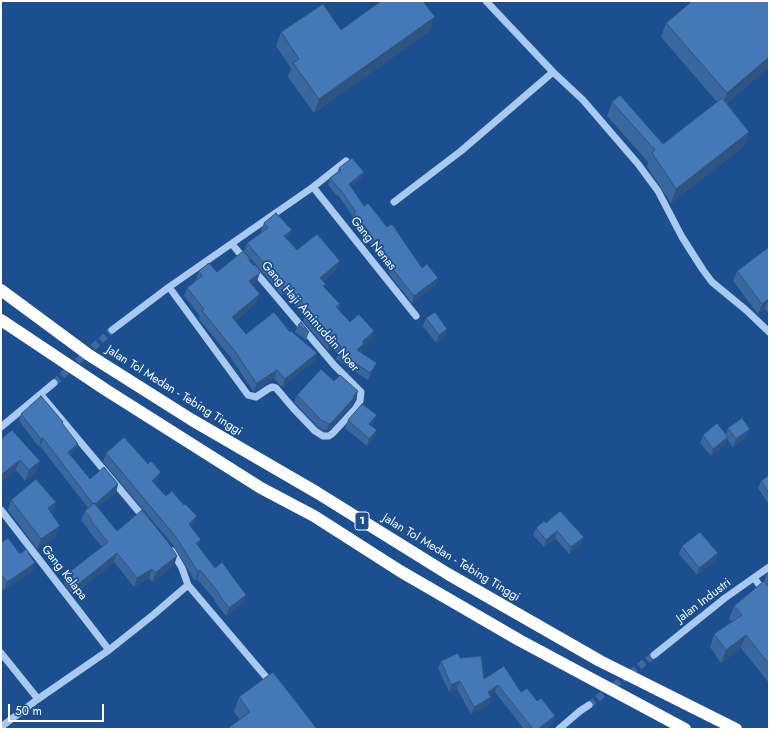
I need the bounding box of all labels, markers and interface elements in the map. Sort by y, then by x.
street label: Gang Nenas [347,215,399,273]
street label: Gang Haji Aminuddin Noer [258,259,362,375]
street label: Jalan Tol Medan - Tebing Tinggi [103,343,245,439]
street label: Jalan Tol Medan - Tebing Tinggi [380,511,522,605]
road number: 1 [355,512,369,530]
street label: Gang Kelapa [38,543,90,603]
street label: Jalan Industri [674,576,734,626]
scale bar [10,696,106,722]
text: 50 m [15,702,42,720]

